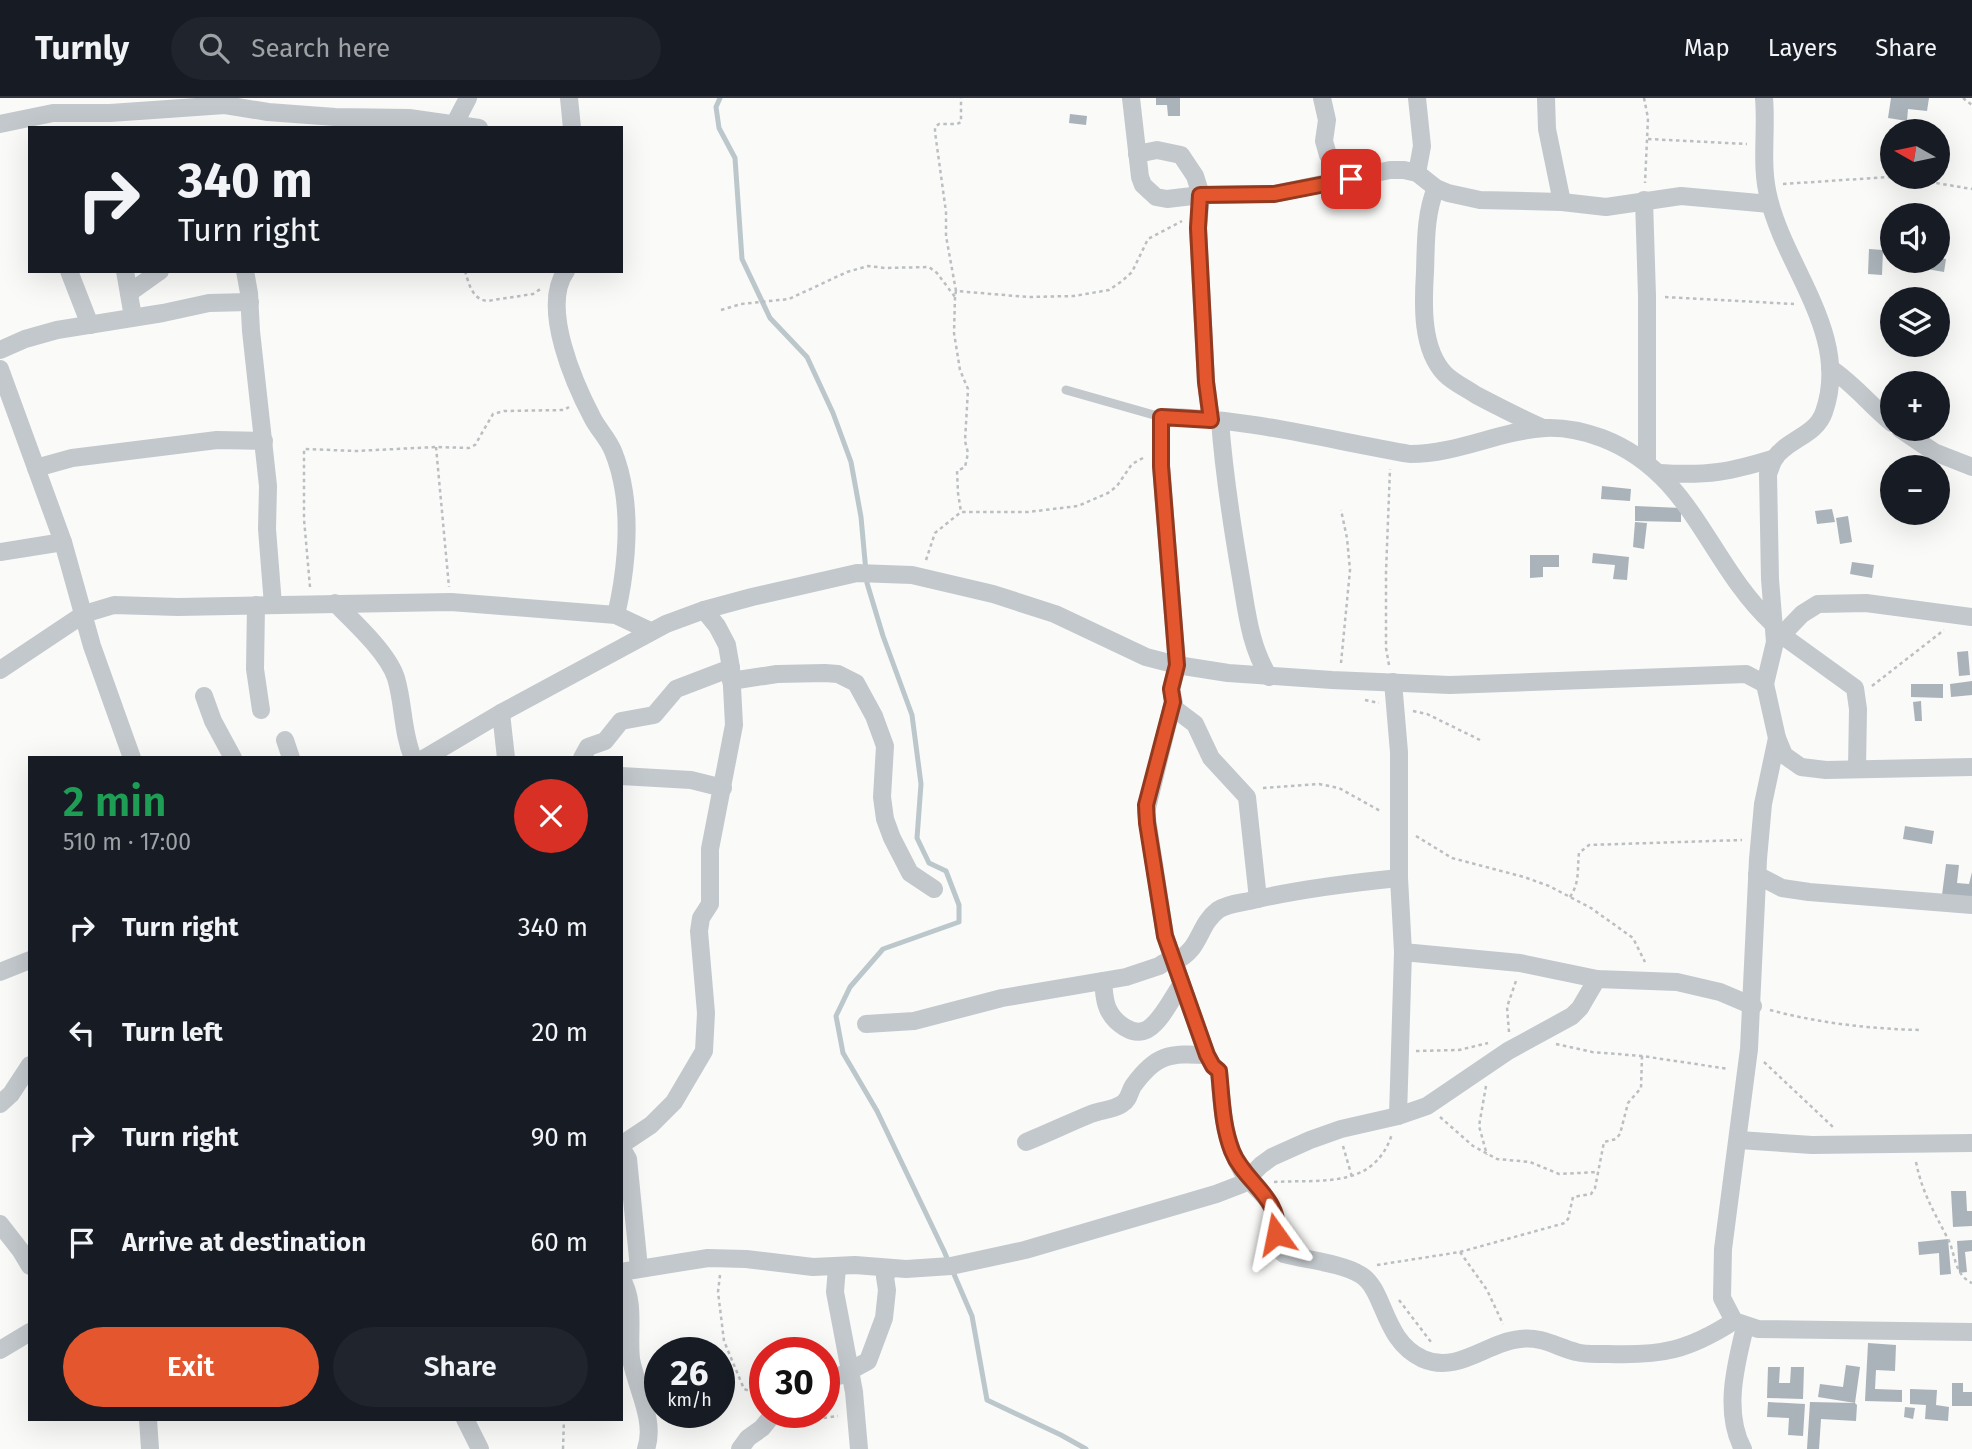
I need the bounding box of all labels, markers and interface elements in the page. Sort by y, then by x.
search box [171,17,661,80]
text: Turnly [35,28,129,68]
icon: search [195,29,233,67]
text: Search here [251,33,390,64]
text: Map [1684,34,1730,62]
text: Layers [1768,34,1837,62]
text: Share [1875,34,1937,62]
north arrow [1880,119,1950,189]
map controls [1880,119,1950,525]
pin [1321,149,1381,209]
text: 340 m [178,151,313,210]
icon: right [63,154,154,245]
icon: arrive [1332,160,1370,198]
button: sound [1880,203,1950,273]
text: Turn right [178,211,320,249]
button: layers [1880,287,1950,357]
button: + [1880,371,1950,441]
button: − [1880,455,1950,525]
text: 2 min [63,777,167,827]
button: close [514,779,588,853]
text: 510 m · 17:00 [63,828,191,856]
icon: right [63,909,101,947]
text: Turn right [122,912,239,943]
text: 340 m [518,912,588,943]
icon: left [63,1014,101,1052]
text: Turn left [122,1017,223,1048]
text: 20 m [531,1017,588,1048]
icon: right [63,1119,101,1157]
text: Turn right [122,1122,239,1153]
text: 90 m [531,1122,588,1153]
position arrow [1239,1197,1313,1271]
icon: arrive [63,1224,101,1262]
text: Arrive at destination [122,1227,366,1258]
text: 60 m [530,1227,588,1258]
button: Exit [63,1327,319,1407]
button: Share [333,1327,588,1407]
speed limit sign: 30 [749,1337,840,1428]
text: 26 [671,1352,708,1394]
text: km/h [667,1389,712,1411]

